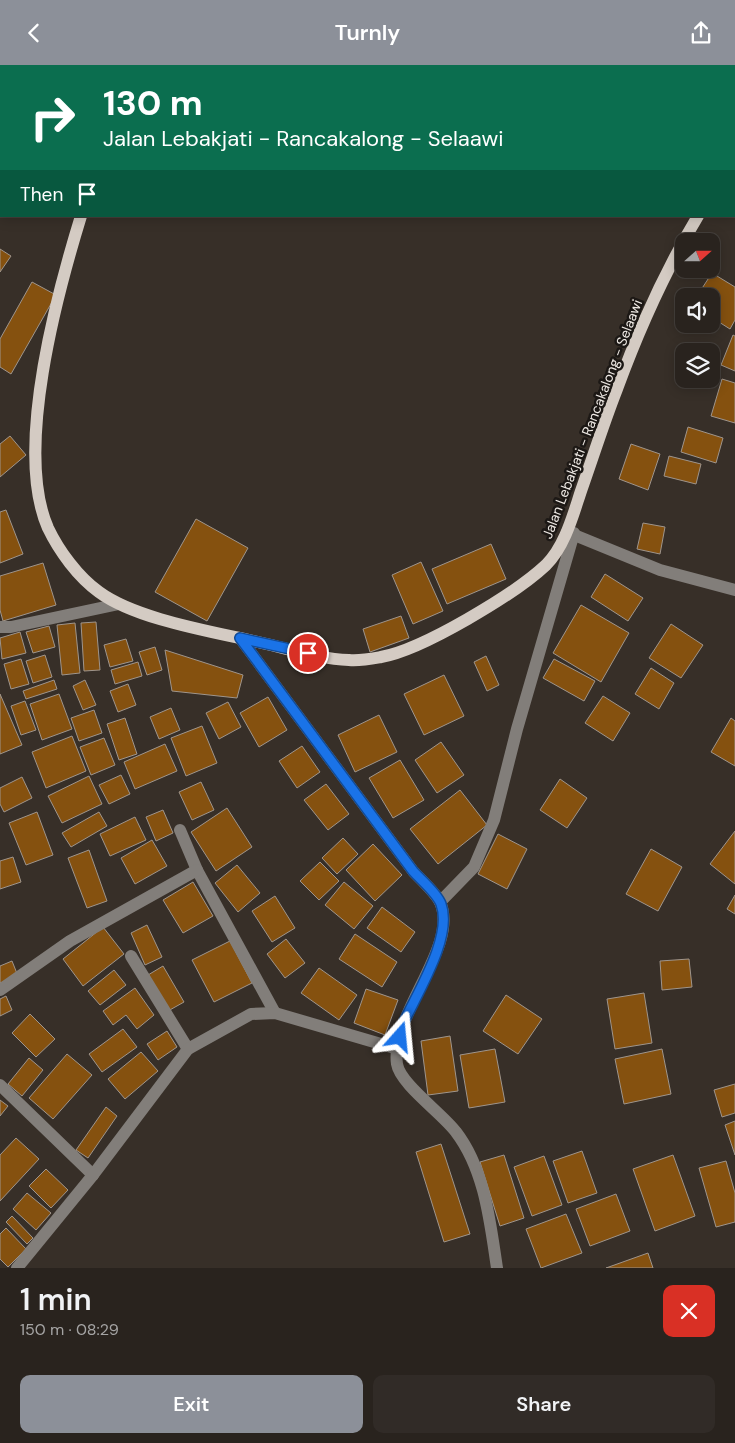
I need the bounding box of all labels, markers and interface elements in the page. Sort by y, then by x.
text: Turnly [335,18,400,47]
icon: back [20,19,48,47]
icon: share [687,19,715,47]
text: 130 m [103,80,203,126]
icon: right [20,85,85,150]
text: Jalan Lebakjati - Rancakalong - Selaawi [103,124,504,153]
icon: arrive [73,180,101,208]
text: Then [20,182,63,207]
north arrow [675,233,720,277]
map controls [675,233,720,388]
button: sound [675,288,720,333]
street label: Jalan Lebakjati - Rancakalong - Selaawi [538,297,646,541]
button: layers [675,343,720,388]
pin [287,632,329,674]
icon: arrive [294,639,322,667]
position arrow [373,1010,425,1062]
text: 1 min [20,1280,92,1319]
button: close [663,1285,715,1337]
text: 150 m · 08:29 [20,1319,119,1340]
button: Exit [20,1375,363,1433]
button: Share [373,1375,715,1433]

